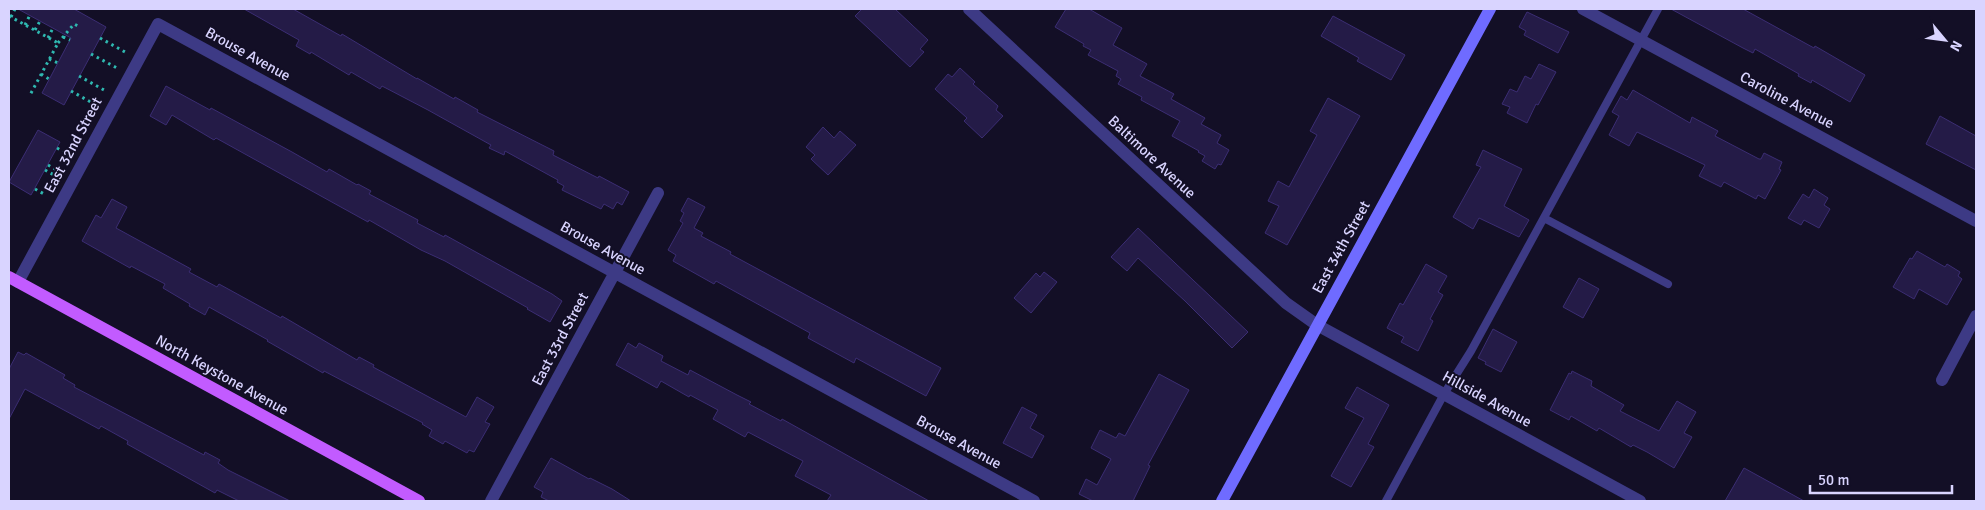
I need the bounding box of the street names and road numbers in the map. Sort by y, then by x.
street label: Brouse Avenue [202,23,294,85]
street label: Caroline Avenue [1737,68,1837,132]
street label: East 32nd Street [40,94,106,196]
street label: Baltimore Avenue [1105,112,1199,202]
street label: East 34th Street [1308,198,1374,296]
street label: Brouse Avenue [557,217,649,279]
street label: East 33rd Street [528,289,592,389]
street label: North Keystone Avenue [152,331,292,419]
street label: Hillside Avenue [1439,367,1535,431]
street label: Brouse Avenue [913,411,1005,473]

